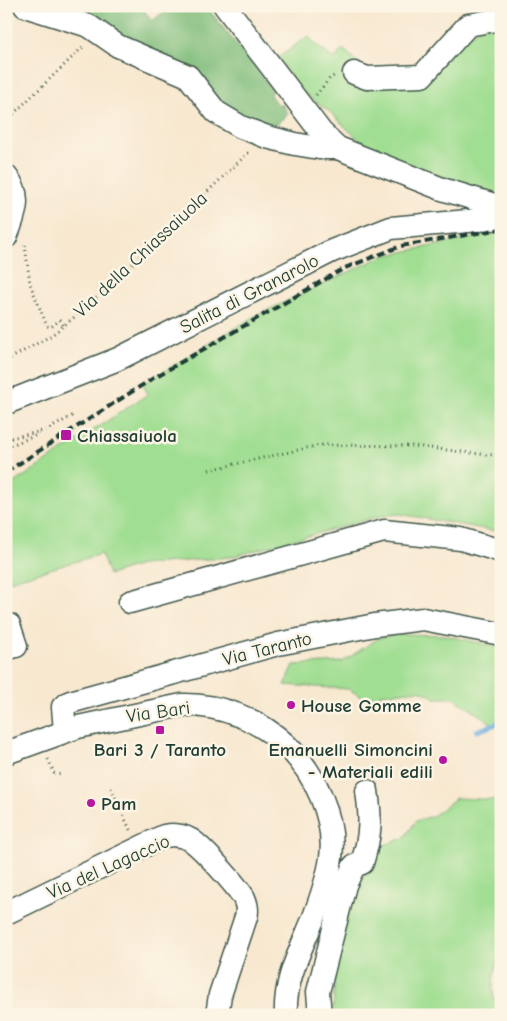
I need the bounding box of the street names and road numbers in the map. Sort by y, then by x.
street label: Via della Chiassaiuola [69,187,212,322]
street label: Salita di Granarolo [176,249,323,338]
street label: Via Taranto [220,627,314,671]
street label: Via Bari [125,697,191,727]
street label: Via del Lagaccio [44,830,173,904]

